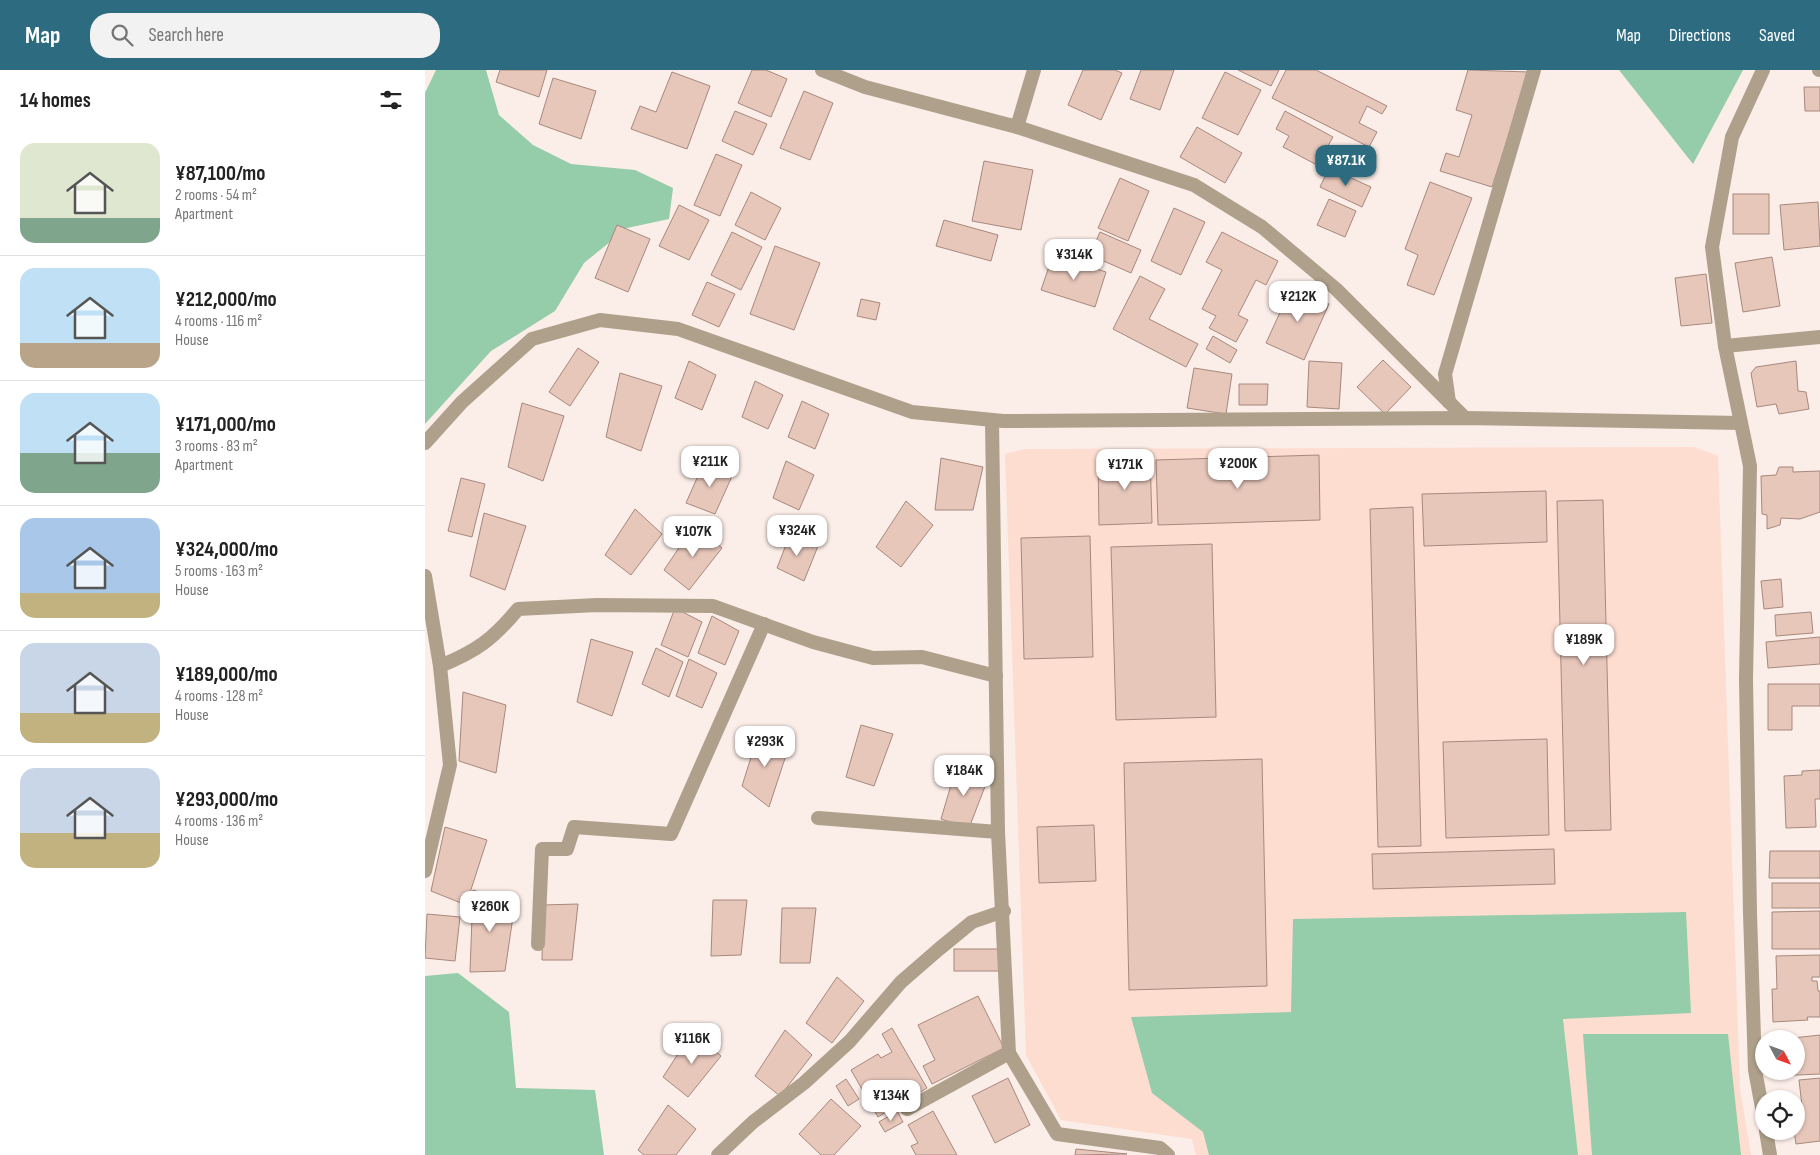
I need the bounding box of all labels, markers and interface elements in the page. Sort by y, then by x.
search box [90,13,440,58]
text: Map [25,21,60,50]
icon: search [108,21,136,49]
text: Search here [148,24,224,47]
text: Map [1616,25,1641,46]
text: Directions [1669,25,1731,46]
text: Saved [1759,25,1795,46]
icon: filters [377,86,405,114]
text: 14 homes [20,88,91,113]
pin: ¥87.1K [1305,144,1387,187]
text: ¥87.1K [1326,151,1366,170]
text: ¥87,100/mo [175,161,265,186]
icon: home [60,163,120,223]
text: 2 rooms · 54 m² [175,186,257,205]
text: Apartment [175,205,233,224]
pin: ¥314K [1039,238,1109,281]
text: ¥314K [1055,245,1093,264]
pin: ¥212K [1263,280,1333,323]
text: ¥212,000/mo [175,287,277,312]
text: ¥212K [1280,287,1316,306]
icon: home [60,288,120,348]
text: 4 rooms · 116 m² [175,312,262,331]
text: House [175,331,209,350]
text: ¥171,000/mo [175,412,276,437]
icon: home [60,413,120,473]
text: 3 rooms · 83 m² [175,437,258,456]
pin: ¥211K [675,446,745,488]
pin: ¥171K [1090,448,1160,491]
pin: ¥200K [1203,448,1273,490]
text: ¥211K [692,452,728,471]
text: ¥200K [1219,454,1257,473]
text: ¥171K [1107,455,1143,474]
text: Apartment [175,456,233,475]
pin: ¥324K [762,514,832,557]
pin: ¥107K [658,516,728,558]
text: ¥324K [778,521,816,540]
text: ¥107K [674,522,712,541]
text: ¥324,000/mo [175,537,278,562]
icon: home [60,538,120,598]
text: 5 rooms · 163 m² [175,562,263,581]
text: House [175,581,209,600]
pin: ¥189K [1549,624,1619,666]
text: ¥189K [1565,630,1603,649]
text: ¥189,000/mo [175,662,278,687]
icon: home [60,663,120,723]
text: 4 rooms · 128 m² [175,687,263,706]
text: House [175,706,209,725]
pin: ¥293K [730,726,800,768]
text: ¥293K [746,732,784,751]
pin: ¥184K [929,754,999,797]
text: ¥184K [945,761,983,780]
text: ¥293,000/mo [175,787,278,812]
icon: home [60,788,120,848]
text: 4 rooms · 136 m² [175,812,263,831]
text: House [175,831,209,850]
pin: ¥260K [455,890,525,933]
text: ¥260K [471,897,509,916]
pin: ¥116K [657,1022,727,1065]
text: ¥116K [674,1029,710,1048]
north arrow [1755,1030,1805,1080]
map controls [1755,1030,1805,1140]
pin: ¥134K [856,1080,926,1122]
text: ¥134K [872,1086,910,1105]
button: locate [1755,1090,1805,1140]

